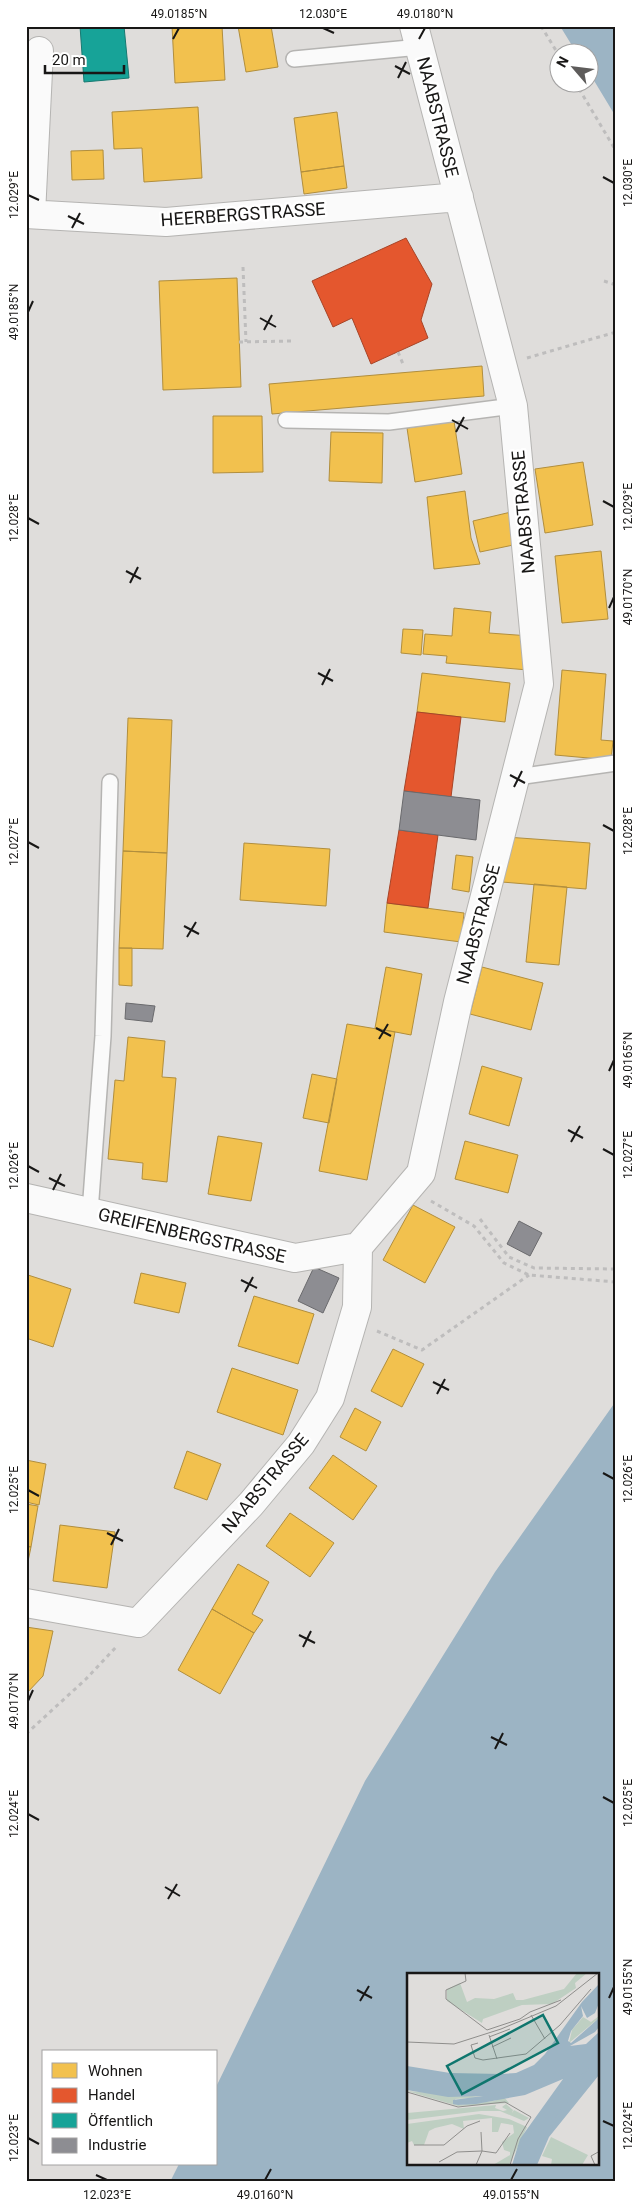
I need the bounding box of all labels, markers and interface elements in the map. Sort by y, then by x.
text: 49.0185°N [151,7,207,21]
text: 12.030°E [299,7,347,21]
text: 49.0180°N [397,7,453,21]
scale bar [45,42,124,74]
north arrow [550,42,600,92]
text: 20 m [52,51,86,69]
text: N [553,54,572,70]
street label: NAABSTRASSE [413,55,463,179]
text: 12.030°E [621,159,635,207]
text: 12.029°E [7,171,21,219]
street label: HEERBERGSTRASSE [160,198,326,230]
text: 49.0185°N [7,284,21,340]
street label: NAABSTRASSE [507,450,539,574]
text: 12.029°E [621,483,635,531]
text: 12.028°E [7,494,21,542]
text: 49.0170°N [621,569,635,625]
text: 12.028°E [621,807,635,855]
text: 12.027°E [7,818,21,866]
street label: NAABSTRASSE [452,862,504,986]
text: 49.0165°N [621,1032,635,1088]
text: 12.027°E [621,1131,635,1179]
text: 12.026°E [7,1142,21,1190]
street label: GREIFENBERGSTRASSE [96,1203,288,1267]
street label: NAABSTRASSE [217,1429,313,1537]
text: 12.026°E [621,1455,635,1503]
text: 12.025°E [7,1466,21,1514]
text: 49.0170°N [7,1673,21,1729]
text: 12.025°E [621,1779,635,1827]
text: 12.024°E [7,1790,21,1838]
text: 49.0155°N [621,1959,635,2015]
inset map [407,1973,600,2166]
legend [42,2050,218,2166]
text: Wohnen [88,2062,142,2080]
text: Handel [88,2086,135,2104]
text: 12.024°E [621,2102,635,2150]
text: Öffentlich [88,2112,153,2130]
text: 12.023°E [7,2114,21,2162]
text: Industrie [88,2136,146,2154]
text: 12.023°E [83,2188,131,2202]
text: 49.0160°N [237,2188,293,2202]
text: 49.0155°N [483,2188,539,2202]

